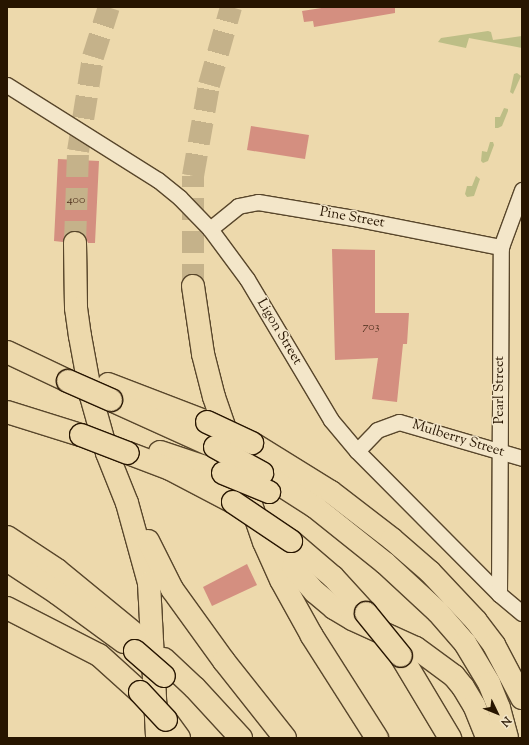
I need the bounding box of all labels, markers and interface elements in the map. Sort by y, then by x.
house number: 400 [67,194,85,208]
street label: Pine Street [318,204,386,232]
street label: Ligon Street [253,296,305,368]
house number: 703 [363,321,379,335]
street label: Pearl Street [492,356,508,424]
street label: Mulberry Street [410,417,506,461]
north arrow [477,693,517,733]
text: N [497,713,515,730]

